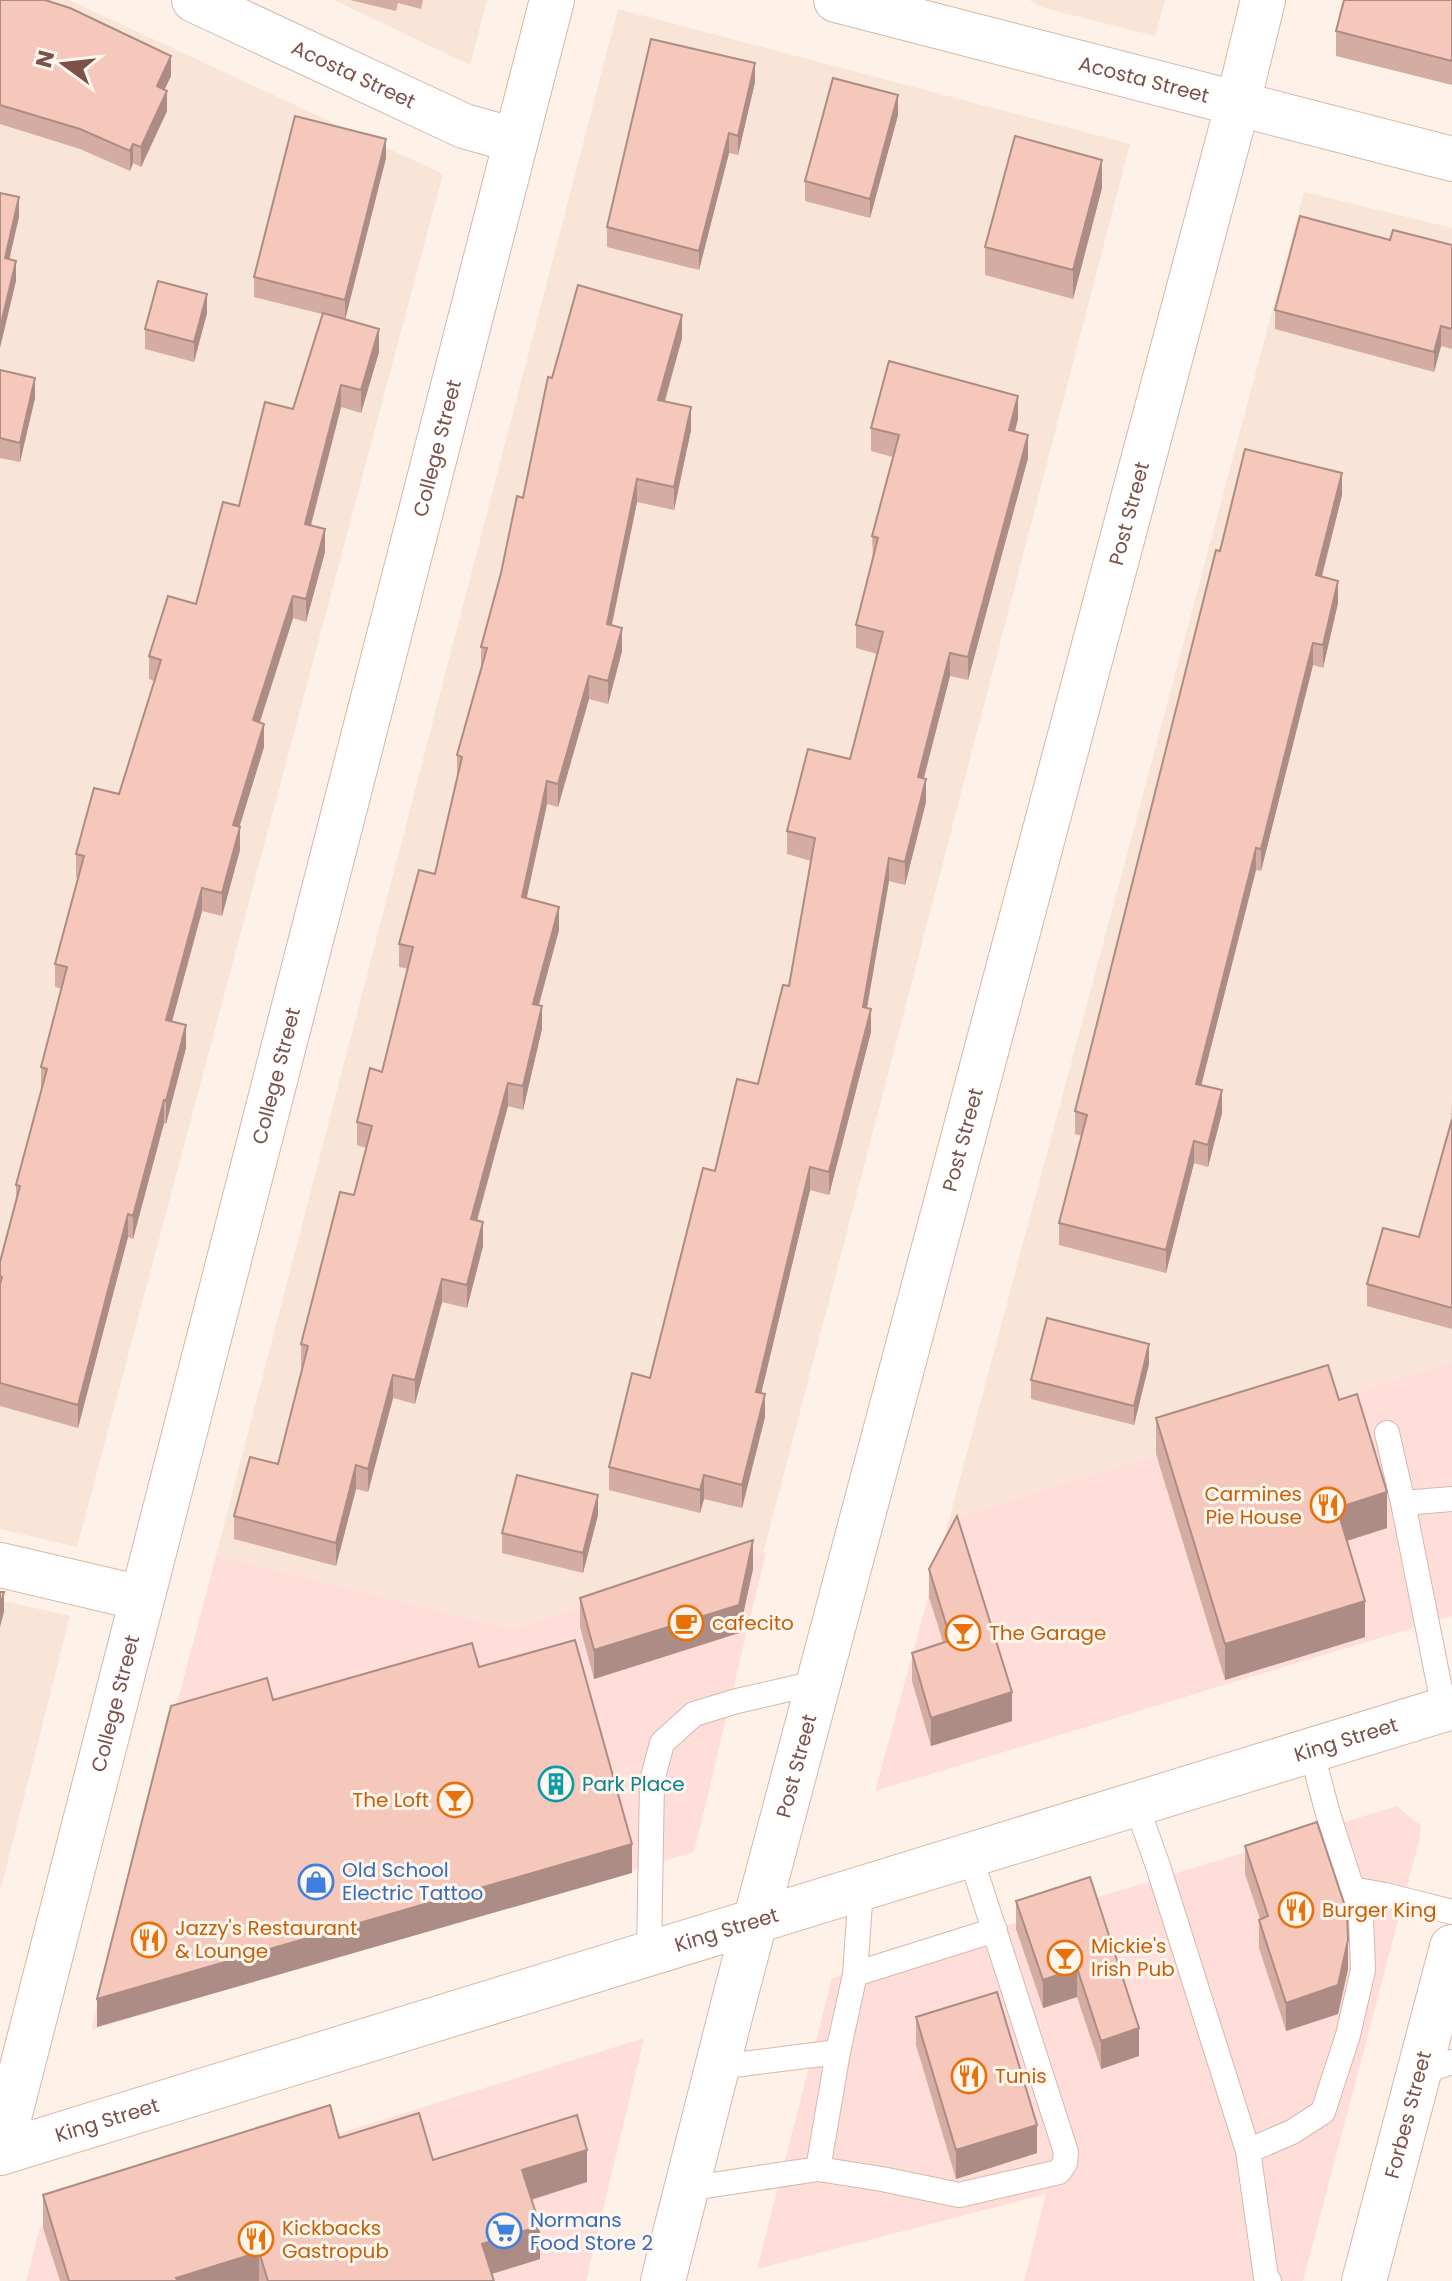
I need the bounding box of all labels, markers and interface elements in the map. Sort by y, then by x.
north arrow [24,24,104,104]
street label: Acosta Street [287,33,420,115]
text: N [28,47,62,71]
street label: Acosta Street [1076,49,1212,110]
street label: College Street [406,377,468,520]
street label: Post Street [1102,459,1156,568]
street label: College Street [245,1004,307,1147]
street label: Post Street [936,1085,990,1195]
place label: Carmines Pie House [1204,1480,1302,1531]
restaurant icon: Carmines Pie House [1309,1486,1347,1524]
cafe icon: cafecito [667,1604,705,1642]
place label: cafecito [712,1609,794,1637]
bar icon: The Garage [944,1614,982,1652]
place label: The Garage [989,1619,1106,1647]
street label: College Street [84,1632,146,1775]
street label: King Street [1291,1710,1401,1769]
street label: Post Street [769,1711,823,1821]
building icon: Park Place [537,1765,575,1803]
place label: Park Place [582,1770,685,1798]
bar icon: The Loft [436,1781,474,1819]
place label: The Loft [352,1786,429,1814]
place label: Old School Electric Tattoo [342,1856,483,1907]
shop icon: Old School Electric Tattoo [297,1863,335,1901]
restaurant icon: Burger King [1277,1891,1315,1929]
place label: Burger King [1322,1896,1436,1924]
street label: King Street [671,1901,782,1959]
place label: Jazzy's Restaurant & Lounge [175,1914,357,1965]
restaurant icon: Jazzy's Restaurant & Lounge [130,1921,168,1959]
place label: Mickie's Irish Pub [1091,1932,1175,1983]
bar icon: Mickie's Irish Pub [1046,1939,1084,1977]
street label: Forbes Street [1378,2048,1438,2181]
restaurant icon: Tunis [950,2057,988,2095]
place label: Tunis [995,2062,1047,2090]
street label: King Street [52,2091,162,2149]
place label: Normans Food Store 2 [530,2206,653,2257]
supermarket icon: Normans Food Store 2 [485,2212,523,2250]
place label: Kickbacks Gastropub [282,2214,389,2265]
restaurant icon: Kickbacks Gastropub [237,2220,275,2258]

